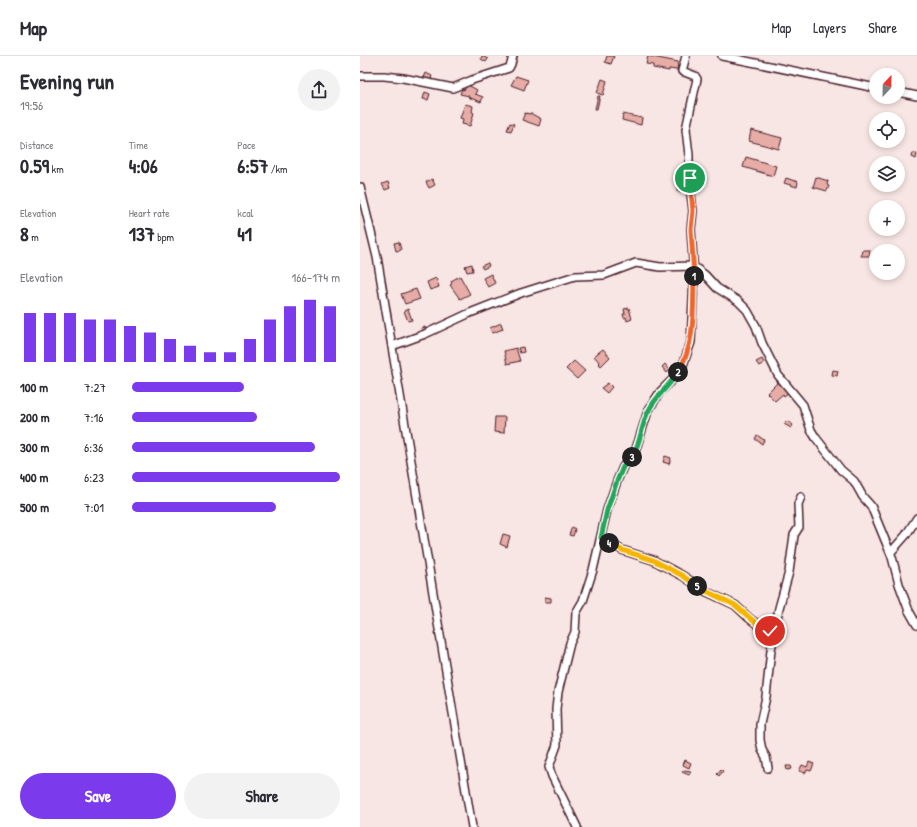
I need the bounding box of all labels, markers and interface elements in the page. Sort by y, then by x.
text: Map [20,15,47,41]
text: Map [771,18,791,37]
text: Layers [813,18,846,37]
text: Share [868,18,897,37]
text: Evening run [20,66,114,96]
north arrow [869,68,905,104]
map controls [869,68,905,280]
button: share [298,69,340,111]
text: 19:56 [20,96,43,114]
button: locate [869,112,905,148]
text: Distance [20,138,54,152]
text: Time [129,138,148,152]
text: Pace [237,138,256,152]
text: 0.59 [20,152,49,179]
text: 4:06 [129,152,158,179]
text: 6:57 [237,152,268,179]
button: layers [869,156,905,192]
pin [673,161,707,195]
text: km [49,162,64,176]
text: /km [268,162,288,176]
icon: arrive [679,167,701,189]
button: + [869,200,905,236]
text: Elevation [20,206,57,220]
text: Heart rate [129,206,170,220]
text: kcal [237,206,253,220]
text: 8 [20,220,29,247]
text: 137 [129,220,155,247]
text: 41 [237,220,252,247]
text: m [29,230,39,244]
text: bpm [155,230,174,244]
button: − [869,244,905,280]
pin: 1 [684,266,704,286]
text: Elevation [20,268,63,286]
text: 166–174 m [292,268,340,286]
text: 1 [692,269,696,283]
pin: 2 [668,362,688,382]
text: 2 [675,365,681,379]
text: 100 m [20,378,48,396]
text: 7:27 [84,378,106,396]
text: 200 m [20,408,50,426]
text: 7:16 [84,408,103,426]
text: 300 m [20,438,49,456]
text: 6:36 [84,438,103,456]
pin: 3 [622,447,642,467]
text: 3 [630,450,634,464]
text: 400 m [20,468,48,486]
text: 6:23 [84,468,104,486]
text: 500 m [20,498,49,516]
text: 7:01 [84,498,104,516]
pin: 4 [599,533,619,553]
text: 4 [607,536,611,550]
pin: 5 [687,576,707,596]
text: 5 [695,579,699,593]
pin [753,614,787,648]
icon: check [759,620,781,642]
button: Save [20,773,176,819]
button: Share [184,773,340,819]

